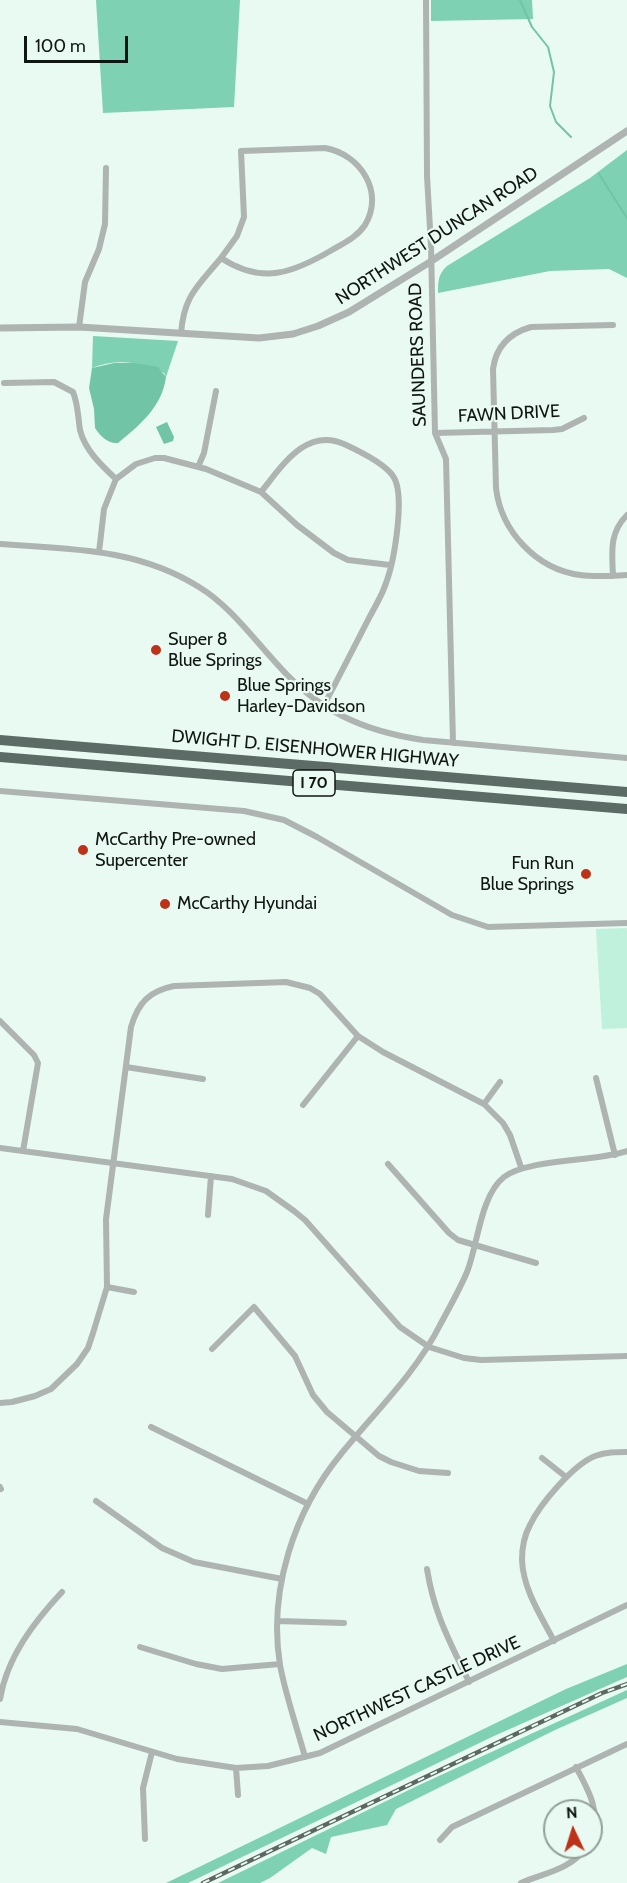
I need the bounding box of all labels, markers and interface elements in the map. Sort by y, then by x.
scale bar [27,24,130,62]
text: 100 m [35,35,86,57]
street label: NORTHWEST DUNCAN ROAD [332,162,542,310]
street label: SAUNDERS ROAD [405,283,431,427]
street label: FAWN DRIVE [457,401,561,427]
place label: Super 8 Blue Springs [168,629,262,672]
marker: Super 8 Blue Springs [149,643,163,657]
place label: Blue Springs Harley-Davidson [237,675,365,718]
marker: Blue Springs Harley-Davidson [218,689,232,703]
street label: DWIGHT D. EISENHOWER HIGHWAY [170,726,460,772]
road number: I 70 [293,770,335,796]
place label: McCarthy Pre-owned Supercenter [95,829,256,872]
marker: McCarthy Pre-owned Supercenter [76,843,90,857]
place label: Fun Run Blue Springs [480,853,574,896]
marker: Fun Run Blue Springs [579,867,593,881]
place label: McCarthy Hyundai [177,893,317,915]
marker: McCarthy Hyundai [158,897,172,911]
street label: NORTHWEST CASTLE DRIVE [310,1632,524,1746]
north arrow [543,1799,603,1859]
text: N [566,1803,578,1822]

